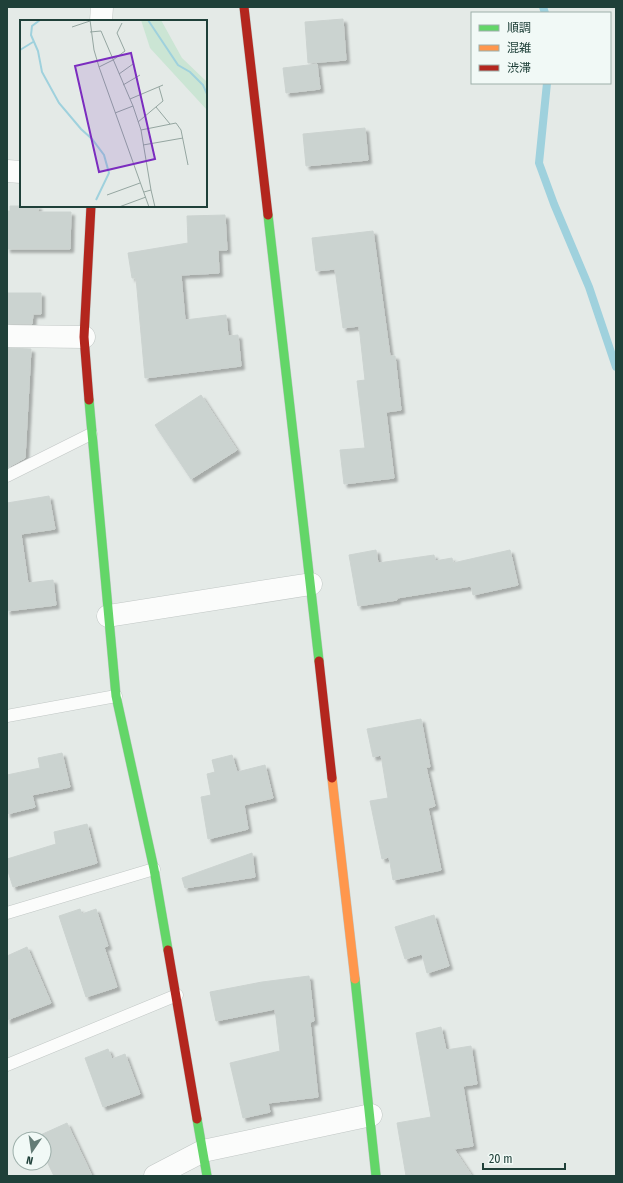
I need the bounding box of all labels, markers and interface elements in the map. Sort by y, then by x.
legend [471,12,611,84]
inset map [20,20,207,207]
text: 順調 [507,21,531,35]
text: 混雑 [507,41,531,55]
text: 渋滞 [507,61,531,75]
north arrow [12,1131,52,1171]
scale bar [483,1145,565,1171]
text: 20 m [489,1152,513,1166]
text: N [25,1153,35,1167]

